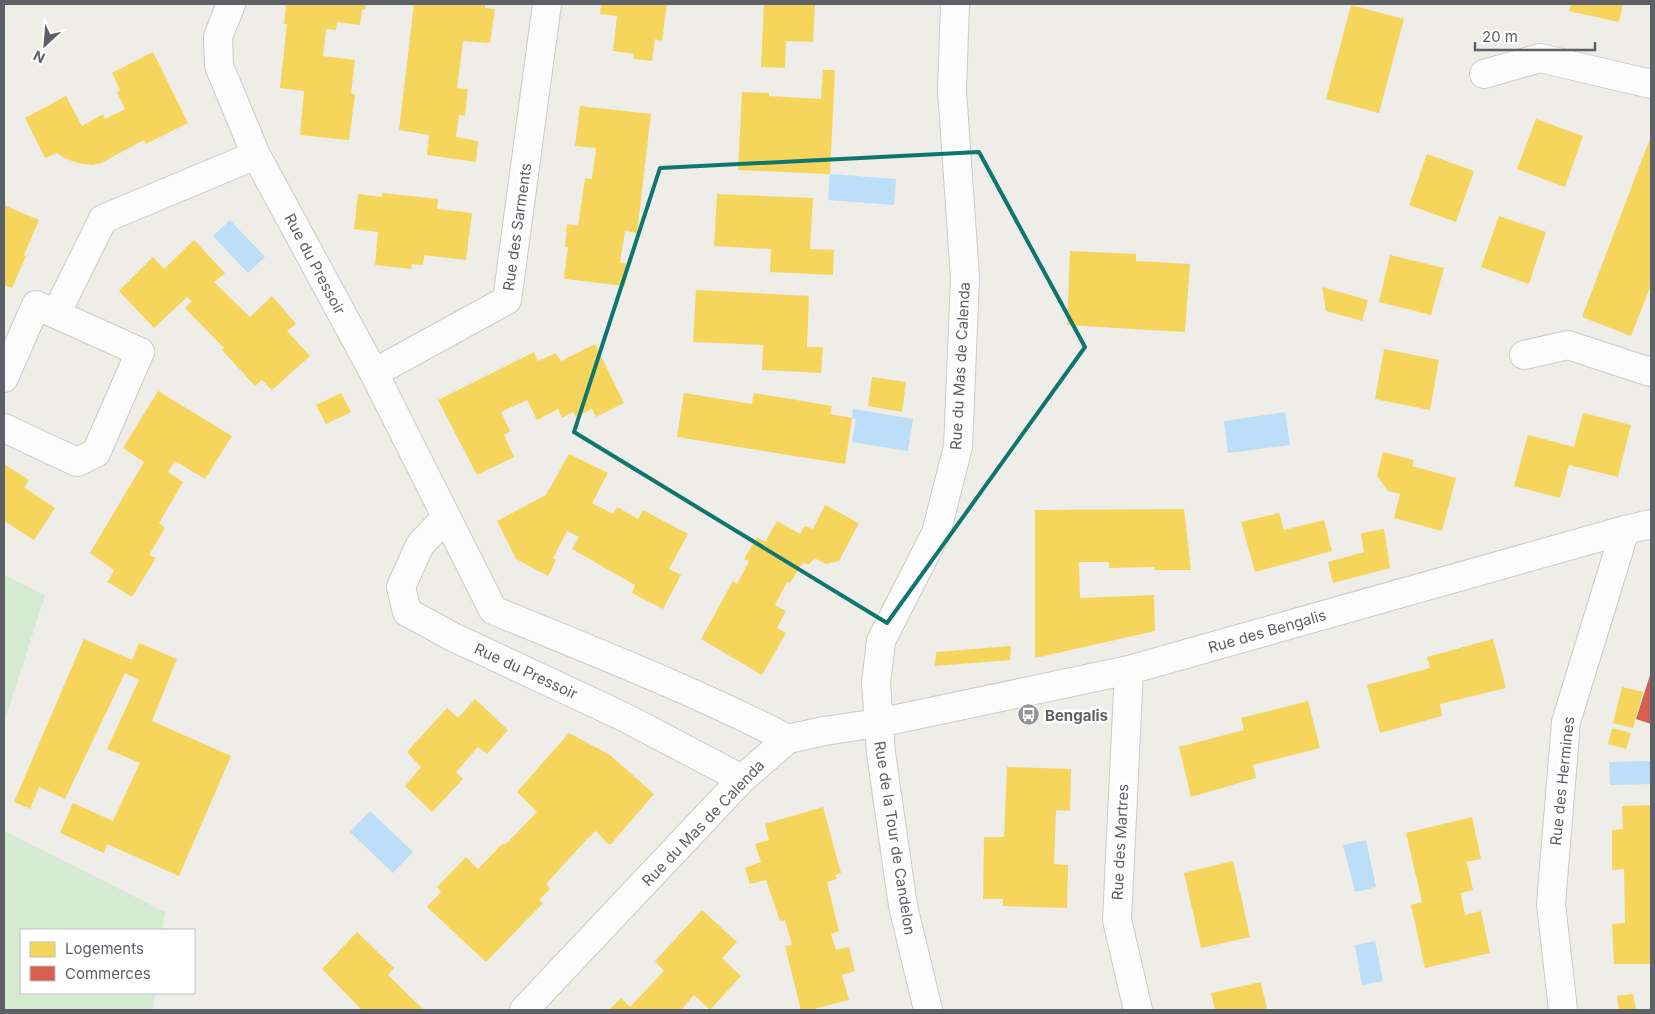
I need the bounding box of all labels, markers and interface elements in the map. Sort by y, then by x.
north arrow [20,20,70,70]
scale bar [1475,20,1595,52]
text: 20 m [1482,27,1518,46]
text: N [31,47,48,67]
street label: Rue des Sarments [499,162,535,292]
street label: Rue du Pressoir [280,210,350,318]
street label: Rue du Mas de Calenda [946,281,974,451]
street label: Rue des Bengalis [1206,605,1328,657]
street label: Rue du Pressoir [471,639,581,703]
bus stop icon: Bengalis [1017,703,1041,727]
place label: Bengalis [1045,706,1108,725]
street label: Rue des Hermines [1546,715,1578,846]
street label: Rue de la Tour de Candelon [870,740,920,936]
street label: Rue du Mas de Calenda [638,756,768,890]
street label: Rue des Martres [1107,783,1133,901]
legend [20,929,195,994]
text: Logements [65,939,144,958]
text: Commerces [65,964,151,983]

